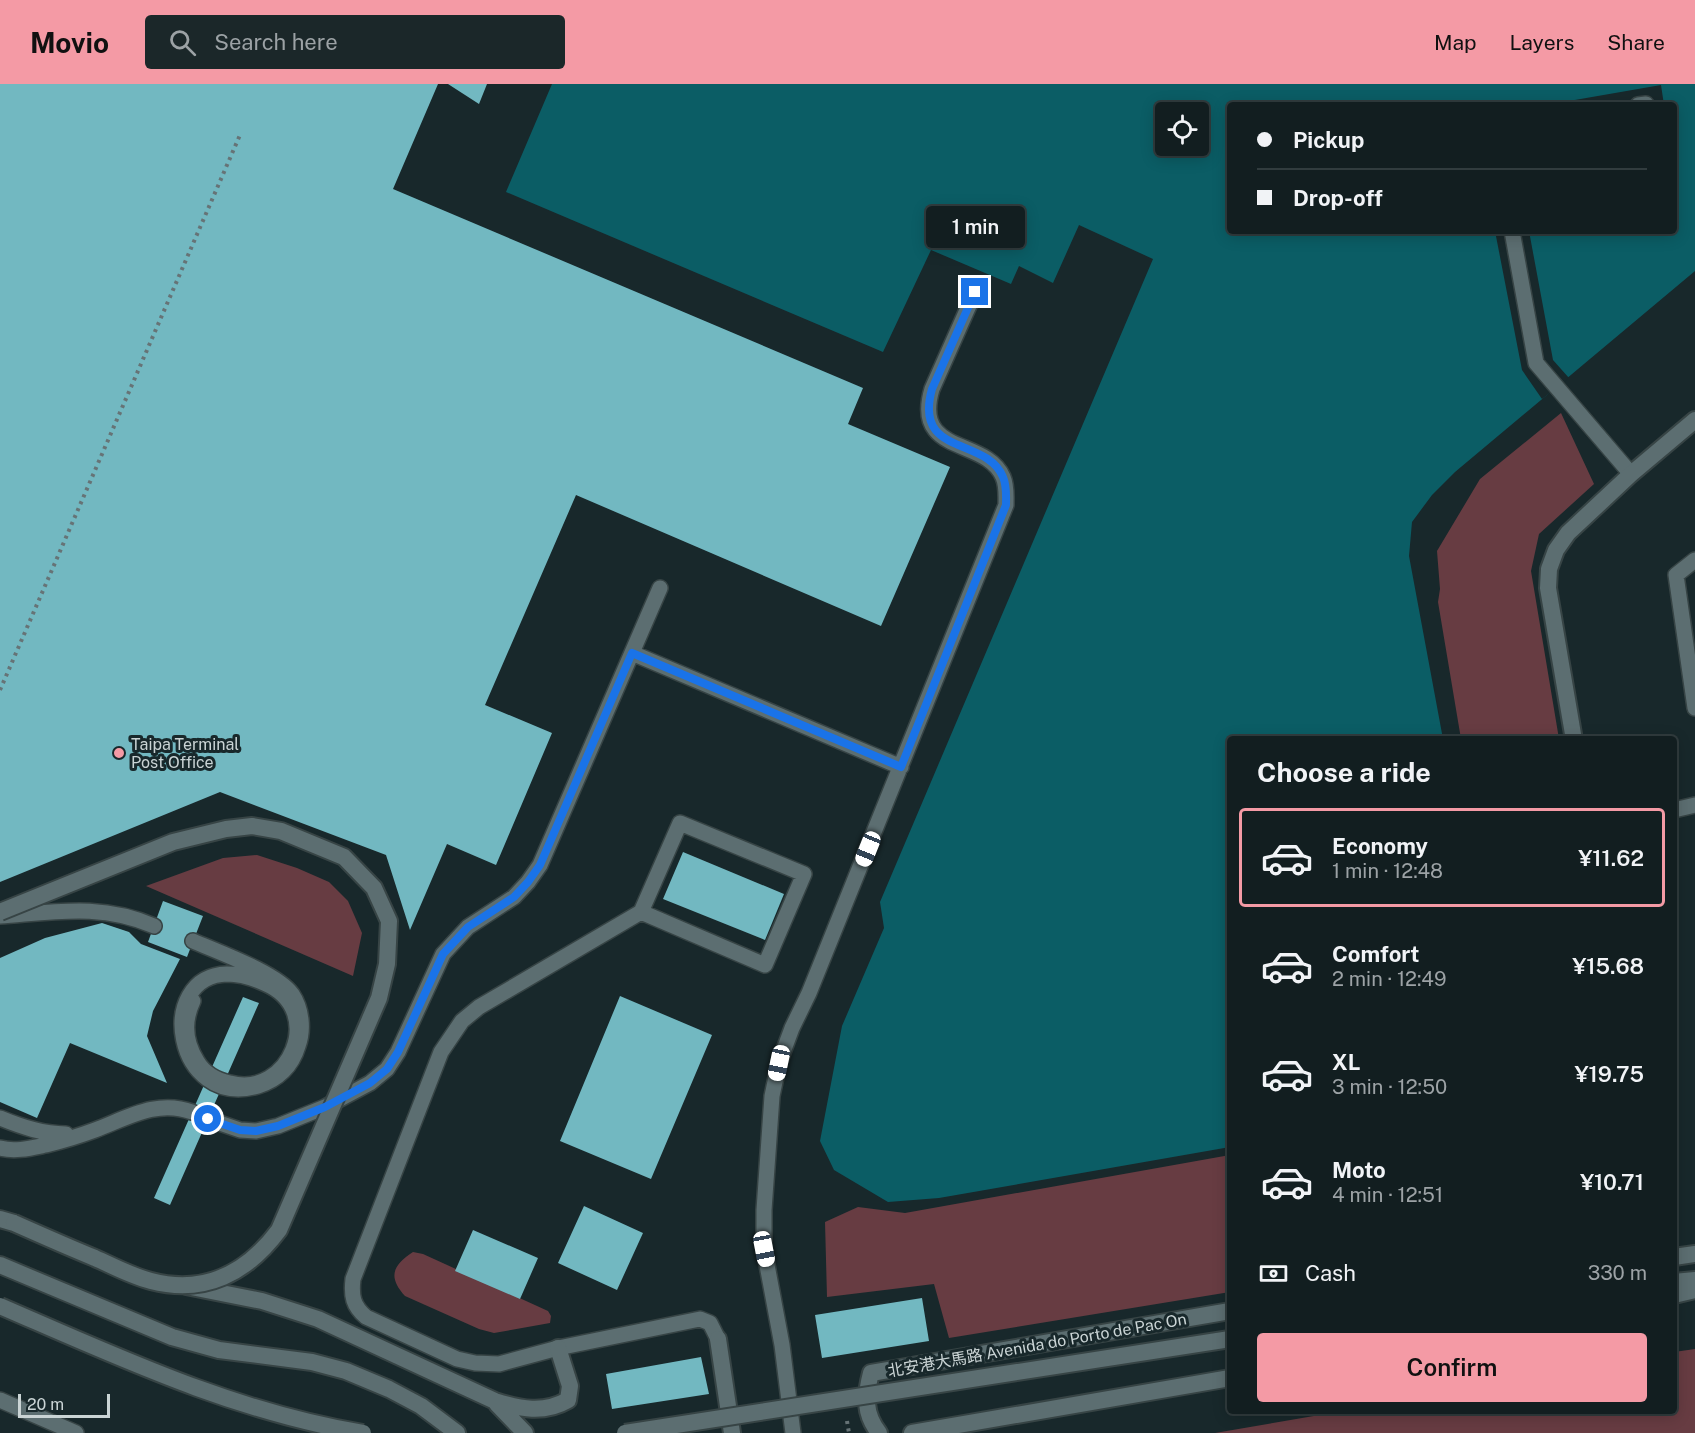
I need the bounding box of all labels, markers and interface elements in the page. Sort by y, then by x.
search box [145,15,565,69]
text: Movio [30,26,109,59]
icon: search [166,26,199,59]
text: Search here [214,29,338,55]
text: Map [1434,30,1477,55]
text: Layers [1510,30,1574,55]
text: Share [1607,30,1665,55]
map controls [1155,102,1209,156]
button: locate [1155,102,1209,156]
text: Pickup [1293,127,1364,153]
text: Drop-off [1293,185,1383,211]
callout: 1 min [926,205,1024,247]
text: 1 min [952,215,999,239]
route end [961,278,988,305]
place label: Taipa Terminal Post Office [131,735,239,772]
marker: Taipa Terminal Post Office [112,746,126,760]
text: Choose a ride [1257,756,1431,788]
car [853,829,883,869]
icon: car [1260,831,1314,885]
text: Economy [1332,833,1428,859]
text: ¥11.62 [1578,845,1644,871]
text: 1 min · 12:48 [1332,859,1443,883]
icon: car [1260,939,1314,993]
text: Comfort [1332,941,1419,967]
text: ¥15.68 [1572,953,1644,979]
text: 2 min · 12:49 [1332,967,1446,991]
car [766,1044,792,1082]
icon: car [1260,1047,1314,1101]
text: XL [1332,1049,1360,1075]
text: ¥19.75 [1575,1061,1644,1087]
text: 3 min · 12:50 [1332,1075,1447,1099]
route start [194,1105,221,1132]
icon: car [1260,1155,1314,1209]
text: Moto [1332,1157,1386,1183]
text: ¥10.71 [1580,1169,1644,1195]
text: 4 min · 12:51 [1332,1183,1443,1207]
car [752,1230,776,1268]
icon: cash [1257,1257,1290,1290]
text: Cash [1305,1260,1356,1286]
text: 330 m [1588,1261,1647,1285]
street label: 北安港大馬路 Avenida do Porto de Pac On [886,1309,1188,1381]
button: Confirm [1257,1333,1647,1402]
scale bar [18,1391,110,1418]
text: 20 m [27,1395,64,1414]

